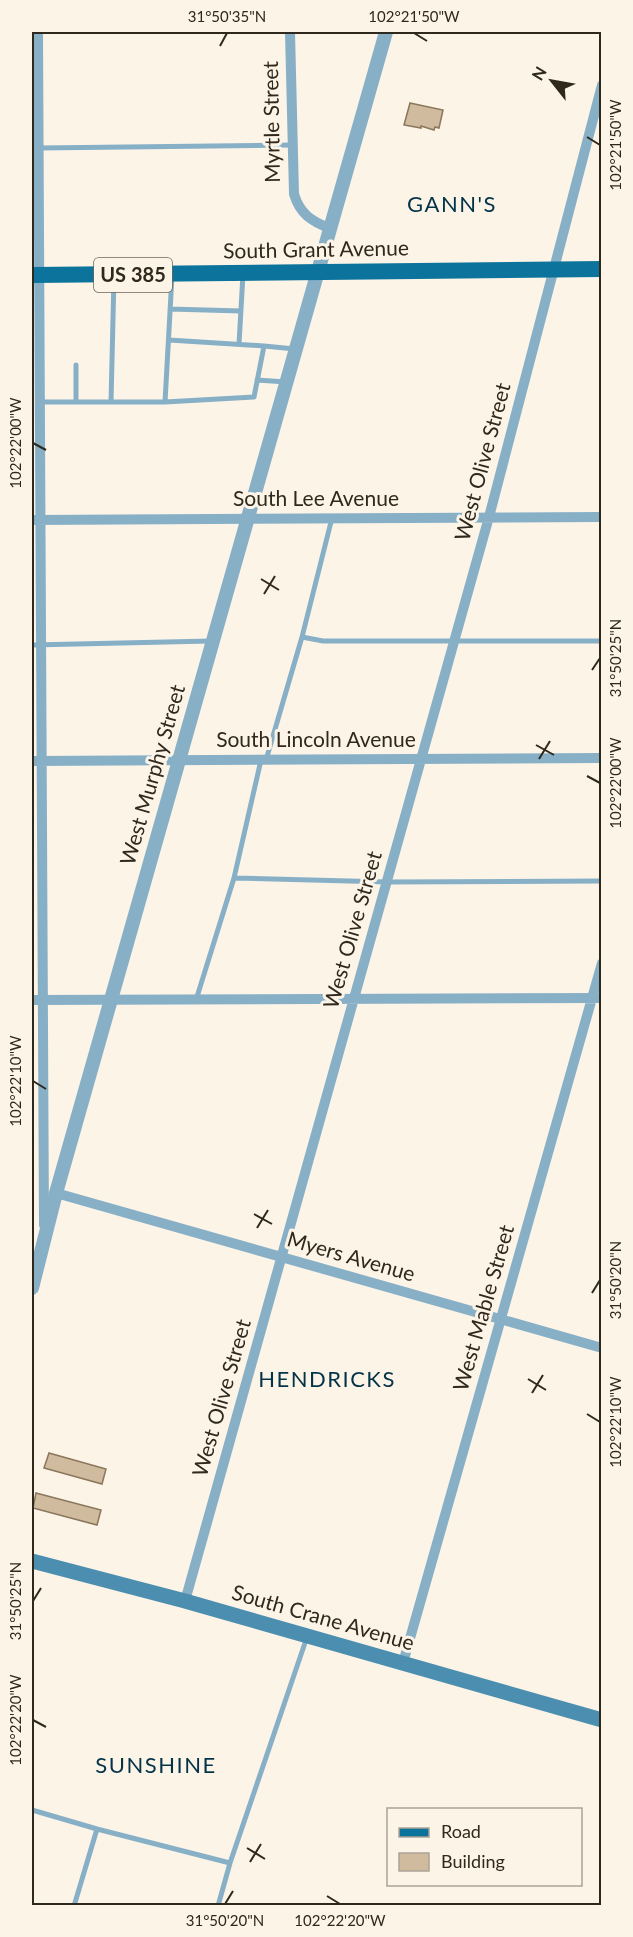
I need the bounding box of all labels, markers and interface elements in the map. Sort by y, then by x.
text: 31°50'35"N [188,7,266,25]
text: 102°21'50"W [368,7,460,25]
north arrow [522,51,582,111]
street label: Myrtle Street [257,60,284,183]
text: N [527,63,550,83]
text: 102°21'50"W [606,99,624,191]
district label: GANN'S [407,190,497,217]
street label: South Grant Avenue [223,234,409,263]
road number: US 385 [94,258,172,292]
street label: West Olive Street [448,379,515,543]
text: 102°22'00"W [6,397,24,489]
street label: South Lee Avenue [233,485,399,510]
text: 31°50'25"N [606,619,624,697]
street label: West Murphy Street [114,681,189,868]
street label: South Lincoln Avenue [216,726,416,751]
text: 102°22'00"W [606,737,624,829]
street label: West Olive Street [317,848,386,1011]
text: 102°22'10"W [6,1035,24,1127]
street label: West Mable Street [447,1221,518,1394]
street label: Myers Avenue [285,1225,418,1286]
text: 31°50'20"N [606,1241,624,1319]
street label: West Olive Street [186,1316,255,1479]
district label: HENDRICKS [258,1365,396,1392]
text: 102°22'10"W [606,1376,624,1468]
text: 31°50'25"N [6,1562,24,1640]
street label: South Crane Avenue [229,1579,417,1655]
text: 102°22'20"W [6,1674,24,1766]
district label: SUNSHINE [95,1751,217,1778]
legend [387,1808,582,1886]
text: Road [441,1820,481,1842]
text: Building [441,1850,505,1872]
text: 31°50'20"N [186,1911,264,1929]
text: 102°22'20"W [294,1911,386,1929]

